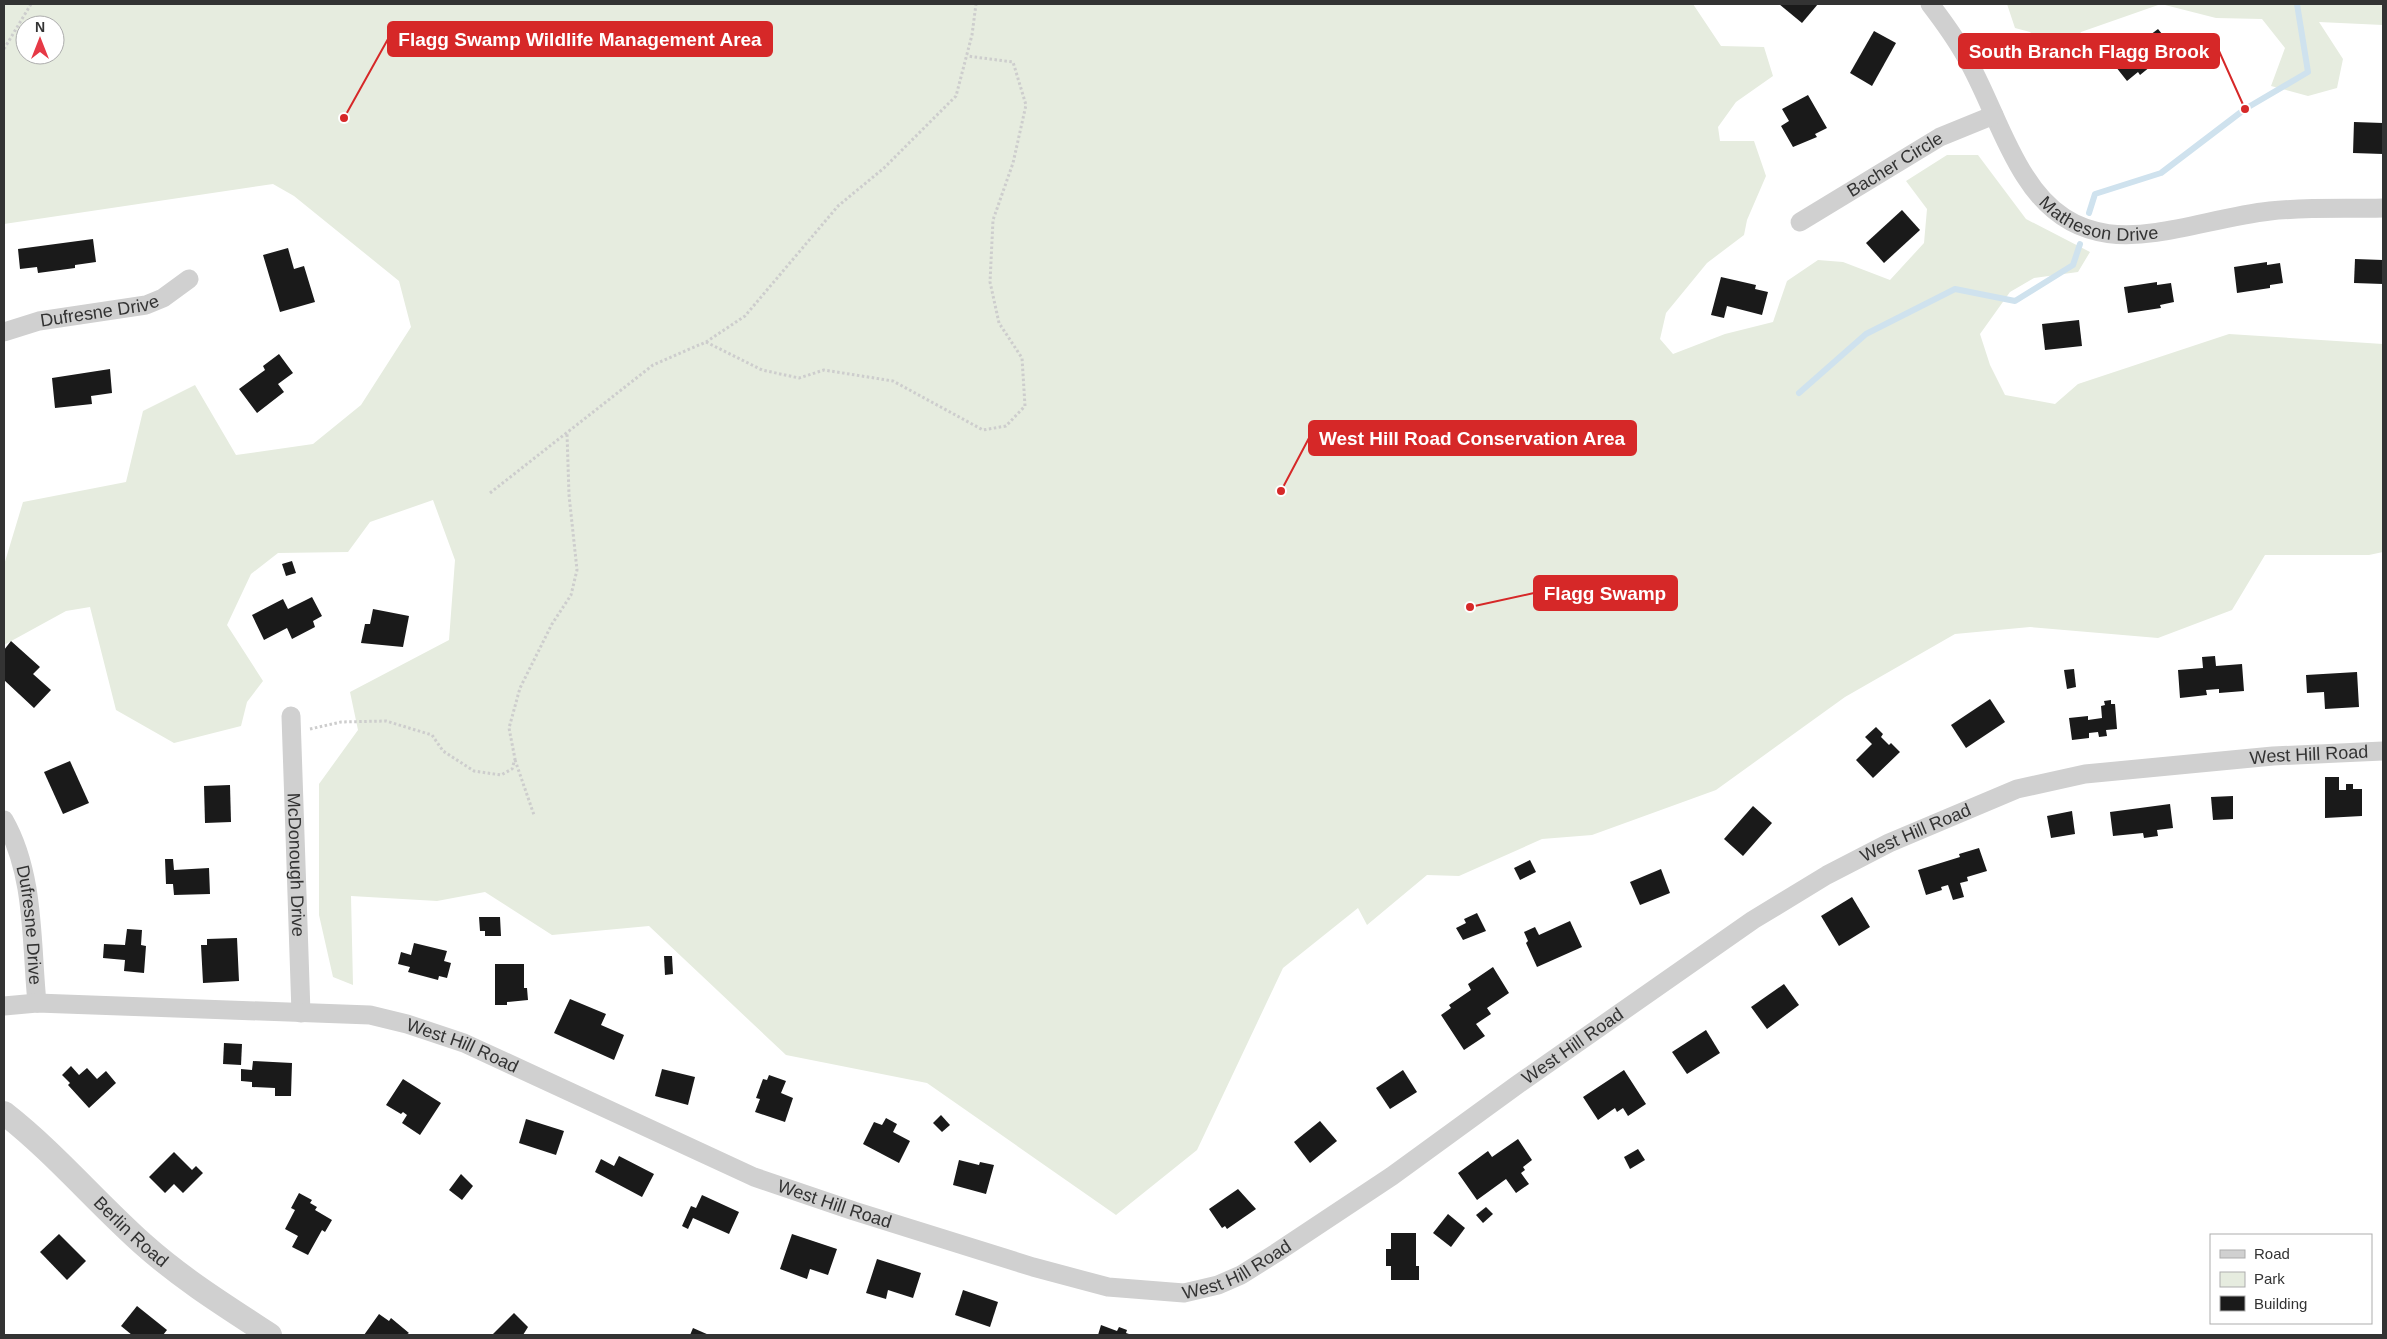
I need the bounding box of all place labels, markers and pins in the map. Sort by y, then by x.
callout: Flagg Swamp Wildlife Management Area [388,22,772,56]
callout: South Branch Flagg Brook [1959,34,2219,68]
callout: West Hill Road Conservation Area [1309,421,1636,455]
callout: Flagg Swamp [1534,576,1677,610]

